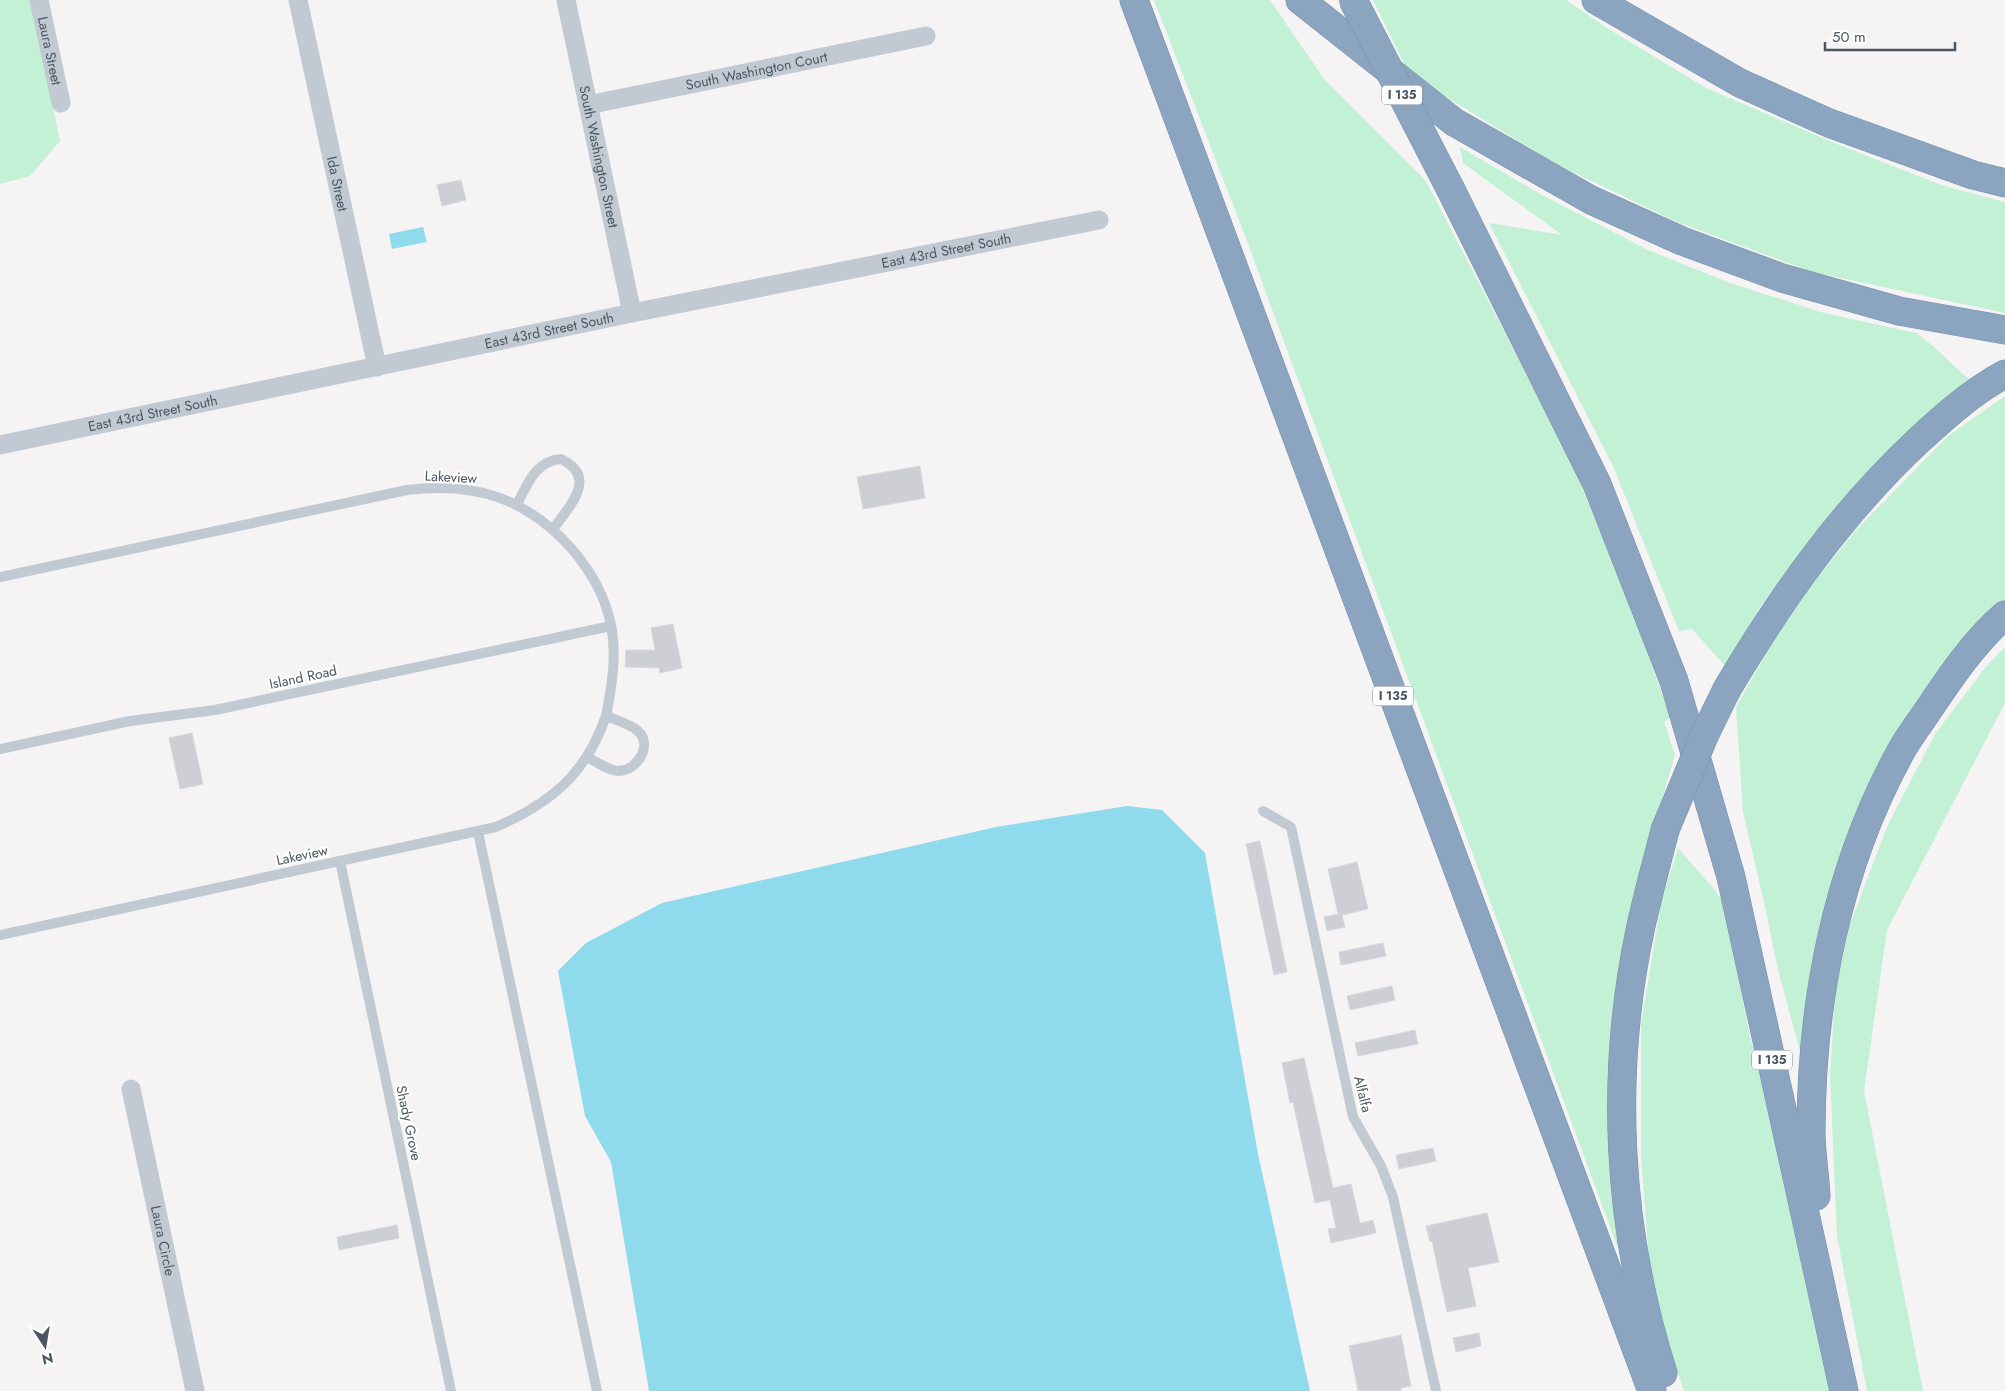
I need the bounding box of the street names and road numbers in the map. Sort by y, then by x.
street label: Laura Street [33,15,67,88]
street label: South Washington Court [684,46,830,95]
street label: South Washington Street [574,84,624,230]
road number: I 135 [1382,86,1422,104]
street label: Ida Street [322,154,353,214]
street label: East 43rd Street South [880,228,1013,273]
street label: East 43rd Street South [483,307,616,354]
street label: East 43rd Street South [86,390,219,436]
street label: Lakeview [424,466,478,488]
street label: Island Road [267,660,339,694]
road number: I 135 [1373,686,1413,706]
street label: Lakeview [274,840,330,870]
road number: I 135 [1752,1050,1792,1070]
street label: Alfalfa [1349,1074,1377,1114]
street label: Shady Grove [391,1084,427,1162]
street label: Laura Circle [146,1204,180,1278]

